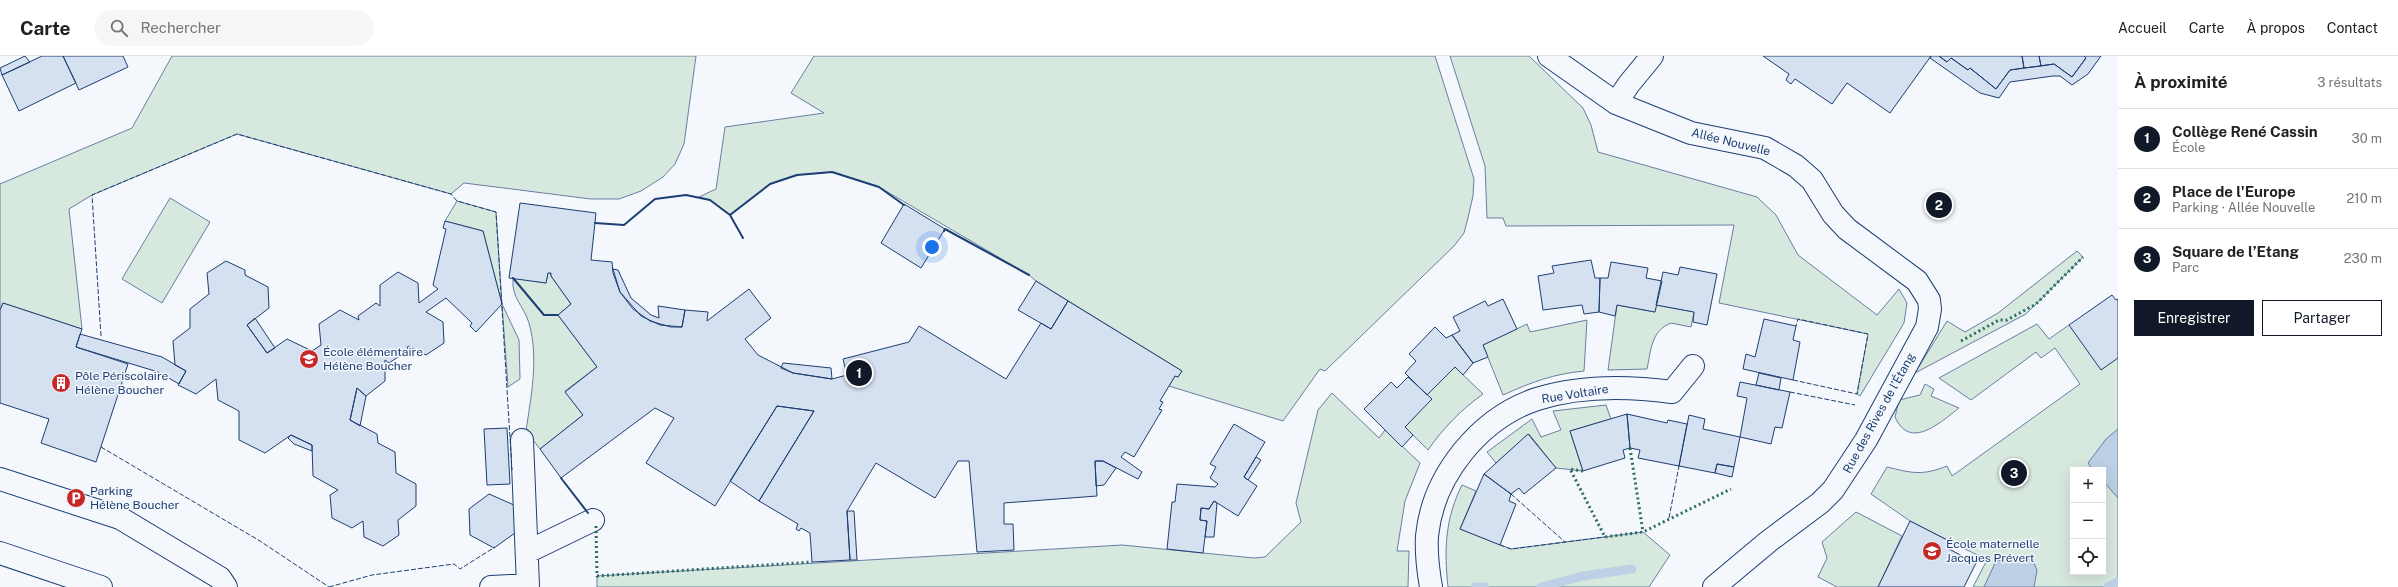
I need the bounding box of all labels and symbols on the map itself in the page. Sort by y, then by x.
street label: Allée Nouvelle [1690,125,1772,159]
pin: 2 [1926,190,1952,220]
your location [922,237,942,257]
place label: École élémentaire Hélène Boucher [323,345,423,373]
school or university icon: École élémentaire Hélène Boucher [298,348,320,370]
street label: Rue des Rives de l’Étang [1840,350,1918,476]
pin: 1 [846,358,872,388]
place label: Pôle Périscolaire Hélène Boucher [75,369,168,397]
building icon: Pôle Périscolaire Hélène Boucher [50,372,72,394]
street label: Rue Voltaire [1541,382,1610,406]
pin: 3 [2001,458,2027,488]
place label: Parking Hélène Boucher [90,484,180,512]
parking icon: Parking Hélène Boucher [65,487,87,509]
place label: École maternelle Jacques Prévert [1946,537,2040,565]
school or university icon: École maternelle Jacques Prévert [1921,540,1943,562]

